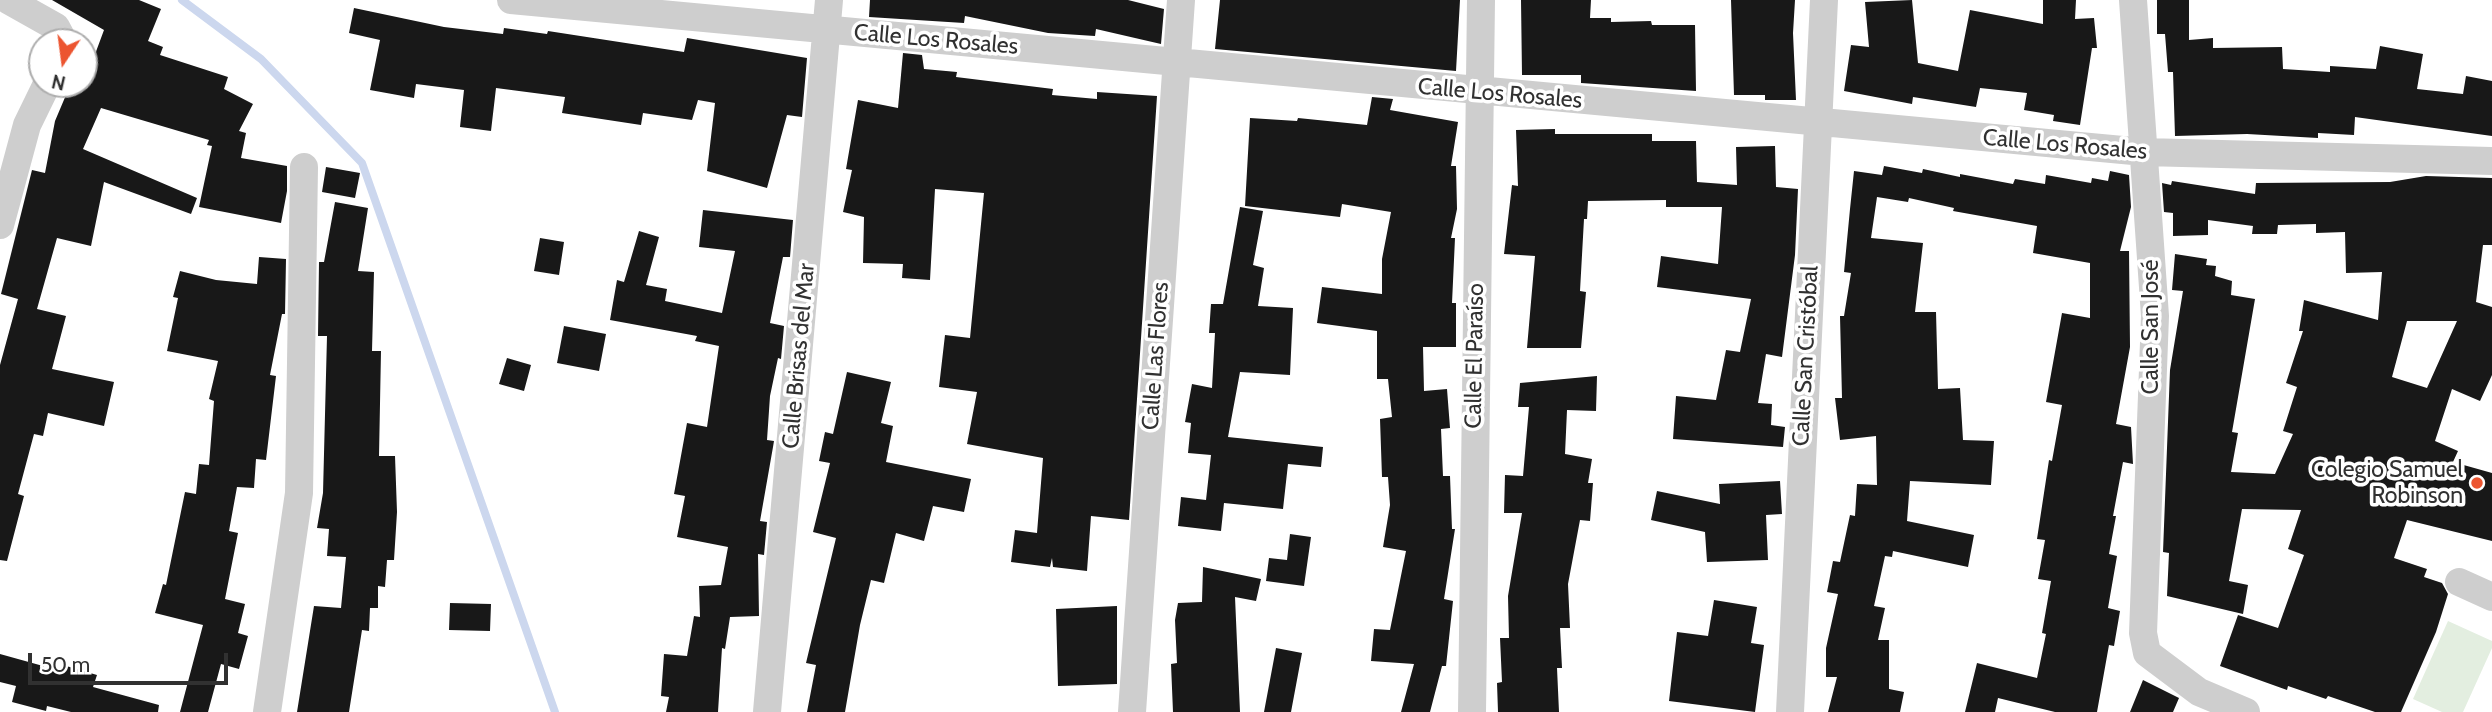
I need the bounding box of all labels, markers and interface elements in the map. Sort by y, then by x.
street label: Calle Los Rosales [853,19,1019,61]
north arrow [28,28,98,98]
text: N [49,69,68,95]
street label: Calle Los Rosales [1417,73,1583,115]
street label: Calle Los Rosales [1982,124,2148,166]
street label: Calle San José [2137,260,2165,394]
street label: Calle Brisas del Mar [777,262,821,450]
street label: Calle San Cristóbal [1787,265,1825,447]
street label: Calle Las Flores [1137,281,1175,431]
street label: Calle El Paraíso [1460,283,1490,429]
place label: Colegio Samuel Robinson [2311,456,2463,510]
marker: Colegio Samuel Robinson [2469,475,2485,491]
scale bar [32,638,231,682]
text: 50 m [41,652,90,677]

